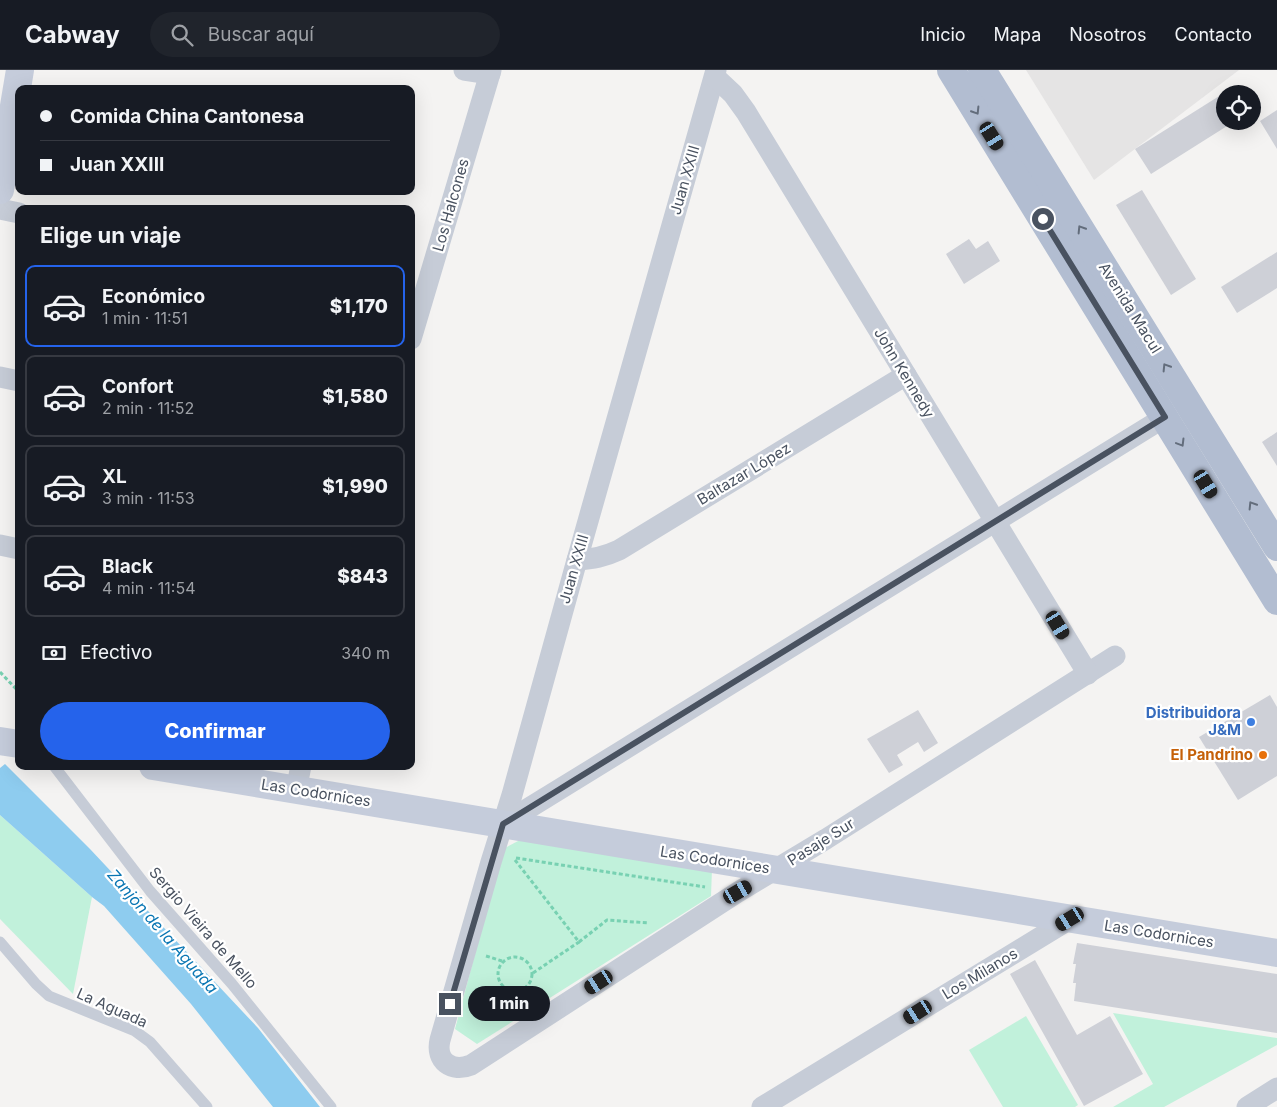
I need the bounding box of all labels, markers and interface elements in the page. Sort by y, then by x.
search box [150,12,500,57]
text: Cabway [25,20,120,49]
icon: search [168,21,196,49]
text: Buscar aquí [208,23,314,46]
text: Inicio [920,24,966,45]
text: Mapa [994,24,1041,45]
text: Nosotros [1069,24,1147,45]
text: Contacto [1175,24,1252,45]
map controls [1216,85,1261,130]
button: locate [1216,85,1261,130]
text: Comida China Cantonesa [70,105,304,128]
one-way arrow [970,106,980,115]
car [977,119,1006,153]
street label: Juan XXIII [666,143,704,217]
text: Juan XXIII [70,153,164,176]
street label: Los Halcones [428,156,473,254]
route start [1032,208,1054,230]
text: Elige un viaje [40,222,181,248]
one-way arrow [1077,225,1087,234]
street label: Avenida Macul [1095,259,1166,357]
icon: car [42,284,87,329]
text: Económico [102,285,205,308]
text: $1,170 [330,295,388,318]
text: 1 min · 11:51 [102,308,188,328]
street label: John Kennedy [870,324,939,422]
one-way arrow [1163,363,1173,372]
icon: car [42,374,87,419]
text: Confort [102,375,173,398]
text: $1,580 [322,385,388,408]
text: 2 min · 11:52 [102,398,194,418]
street label: Baltazar López [694,438,794,509]
one-way arrow [1175,438,1185,447]
icon: car [42,464,87,509]
text: XL [102,465,127,488]
car [1191,467,1220,501]
text: $1,990 [322,475,388,498]
text: 3 min · 11:53 [102,488,195,508]
one-way arrow [1248,502,1258,511]
street label: Juan XXIII [555,532,593,606]
icon: car [42,554,87,599]
text: Black [102,555,153,578]
text: $843 [337,565,388,588]
text: 4 min · 11:54 [102,578,195,598]
car [1043,608,1072,642]
icon: cash [40,639,68,667]
text: Efectivo [80,641,152,664]
text: 340 m [341,643,390,663]
button: Confirmar [40,702,390,760]
place label: Distribuidora J&M [1146,703,1241,739]
marker: Distribuidora J&M [1245,716,1257,728]
place label: El Pandrino [1170,745,1253,764]
marker: El Pandrino [1257,749,1269,761]
street label: Las Codornices [260,774,372,811]
street label: Pasaje Sur [784,813,858,870]
street label: Las Codornices [659,841,771,878]
street label: Sergio Vieira de Mello [145,863,261,992]
water label: Zanjón de la Aguada [104,865,223,997]
car [721,878,754,906]
car [1053,905,1086,933]
street label: Las Codornices [1103,915,1215,952]
street label: Los Milanos [939,944,1021,1004]
car [582,968,615,996]
street label: La Aguada [74,983,151,1032]
callout: 1 min [468,986,550,1022]
route end [439,993,461,1015]
text: 1 min [489,993,529,1013]
car [901,998,934,1026]

